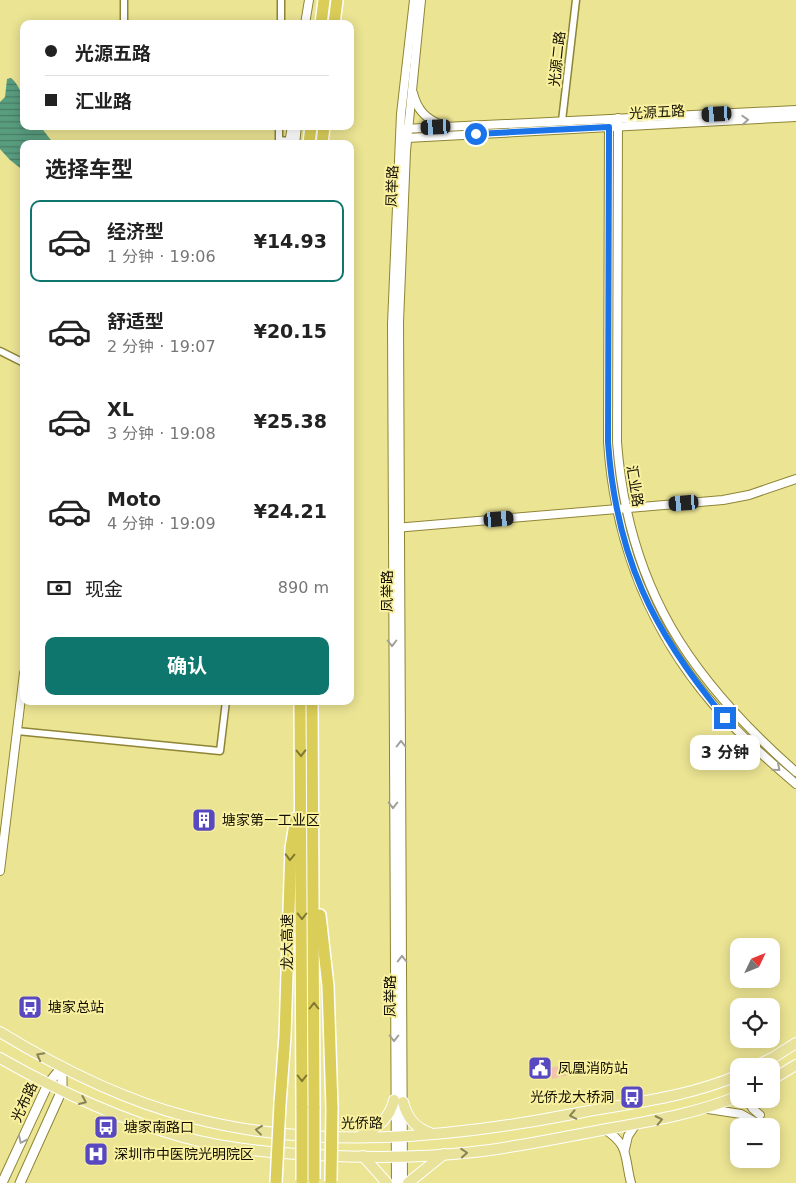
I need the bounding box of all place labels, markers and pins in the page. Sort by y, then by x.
building icon: 塘家第一工业区 [191,807,217,833]
place label: 塘家第一工业区 [222,812,320,828]
bus stop icon: 塘家总站 [17,994,43,1020]
place label: 塘家总站 [48,999,104,1015]
public building icon: 凤凰消防站 [527,1055,553,1081]
place label: 凤凰消防站 [558,1060,628,1076]
bus stop icon: 光侨龙大桥洞 [619,1084,645,1110]
place label: 光侨龙大桥洞 [530,1089,614,1105]
bus stop icon: 塘家南路口 [93,1114,119,1140]
place label: 塘家南路口 [124,1119,194,1135]
hospital icon: 深圳市中医院光明院区 [83,1141,109,1167]
place label: 深圳市中医院光明院区 [114,1146,254,1162]

